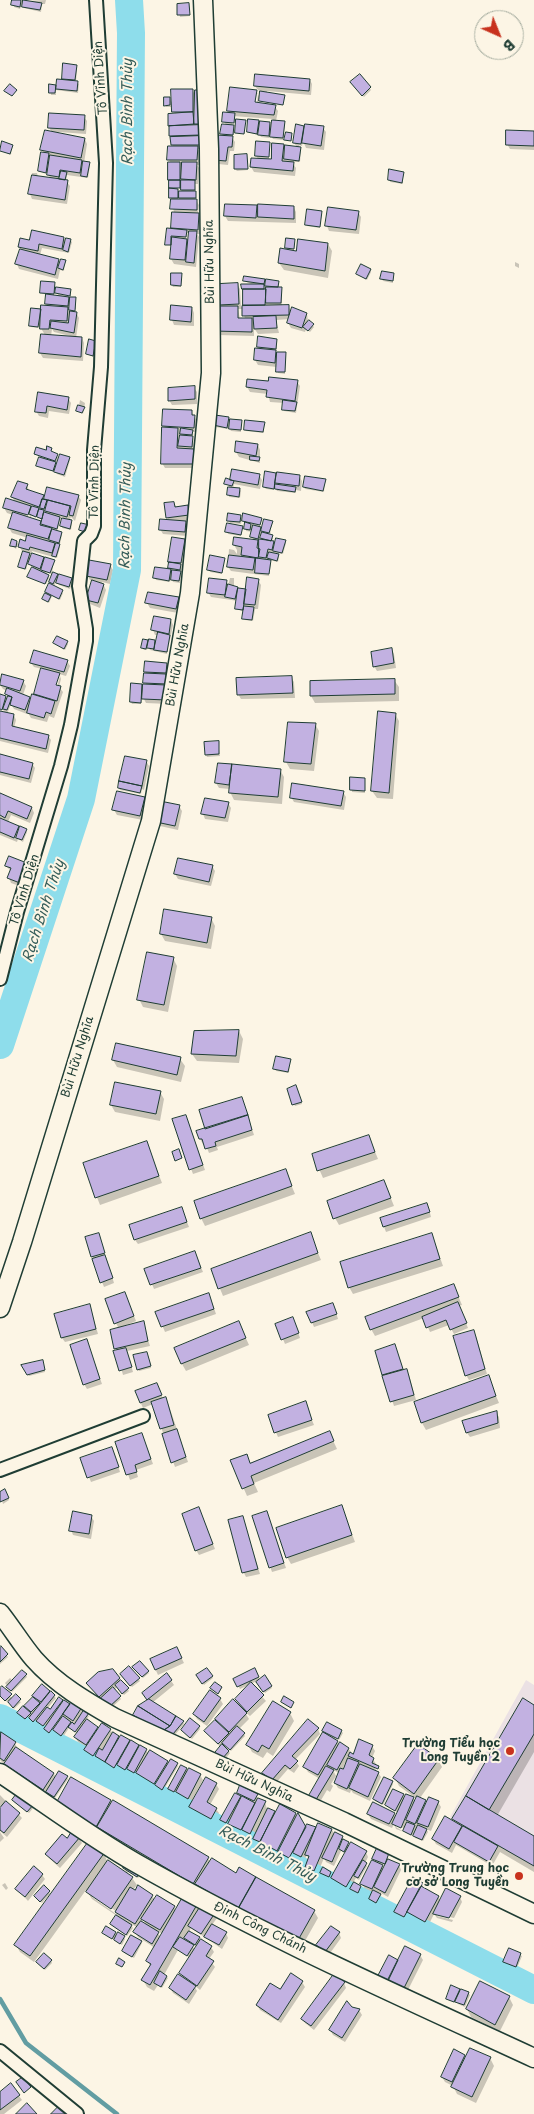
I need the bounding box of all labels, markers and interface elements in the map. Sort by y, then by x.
north arrow [474,10,524,60]
text: B [498,35,520,56]
street label: Tô Vĩnh Diện [91,40,111,116]
water label: Rạch Bình Thủy [120,59,136,165]
street label: Bùi Hữu Nghĩa [202,220,218,304]
street label: Tô Vĩnh Diện [87,445,103,519]
water label: Rạch Bình Thủy [117,463,135,569]
street label: Bùi Hữu Nghĩa [164,622,192,708]
street label: Tô Vĩnh Diện [7,852,43,928]
water label: Rạch Bình Thủy [20,858,68,964]
street label: Bùi Hữu Nghĩa [59,1015,97,1099]
place label: Trường Tiểu học Long Tuyền 2 [402,1737,500,1765]
marker: Trường Tiểu học Long Tuyền 2 [504,1745,516,1757]
street label: Bùi Hữu Nghĩa [213,1757,295,1805]
water label: Rạch Bình Thủy [216,1822,318,1886]
place label: Trường Trung học cơ sở Long Tuyền [401,1862,509,1890]
marker: Trường Trung học cơ sở Long Tuyền [513,1870,525,1882]
street label: Đinh Công Chánh [211,1899,309,1957]

